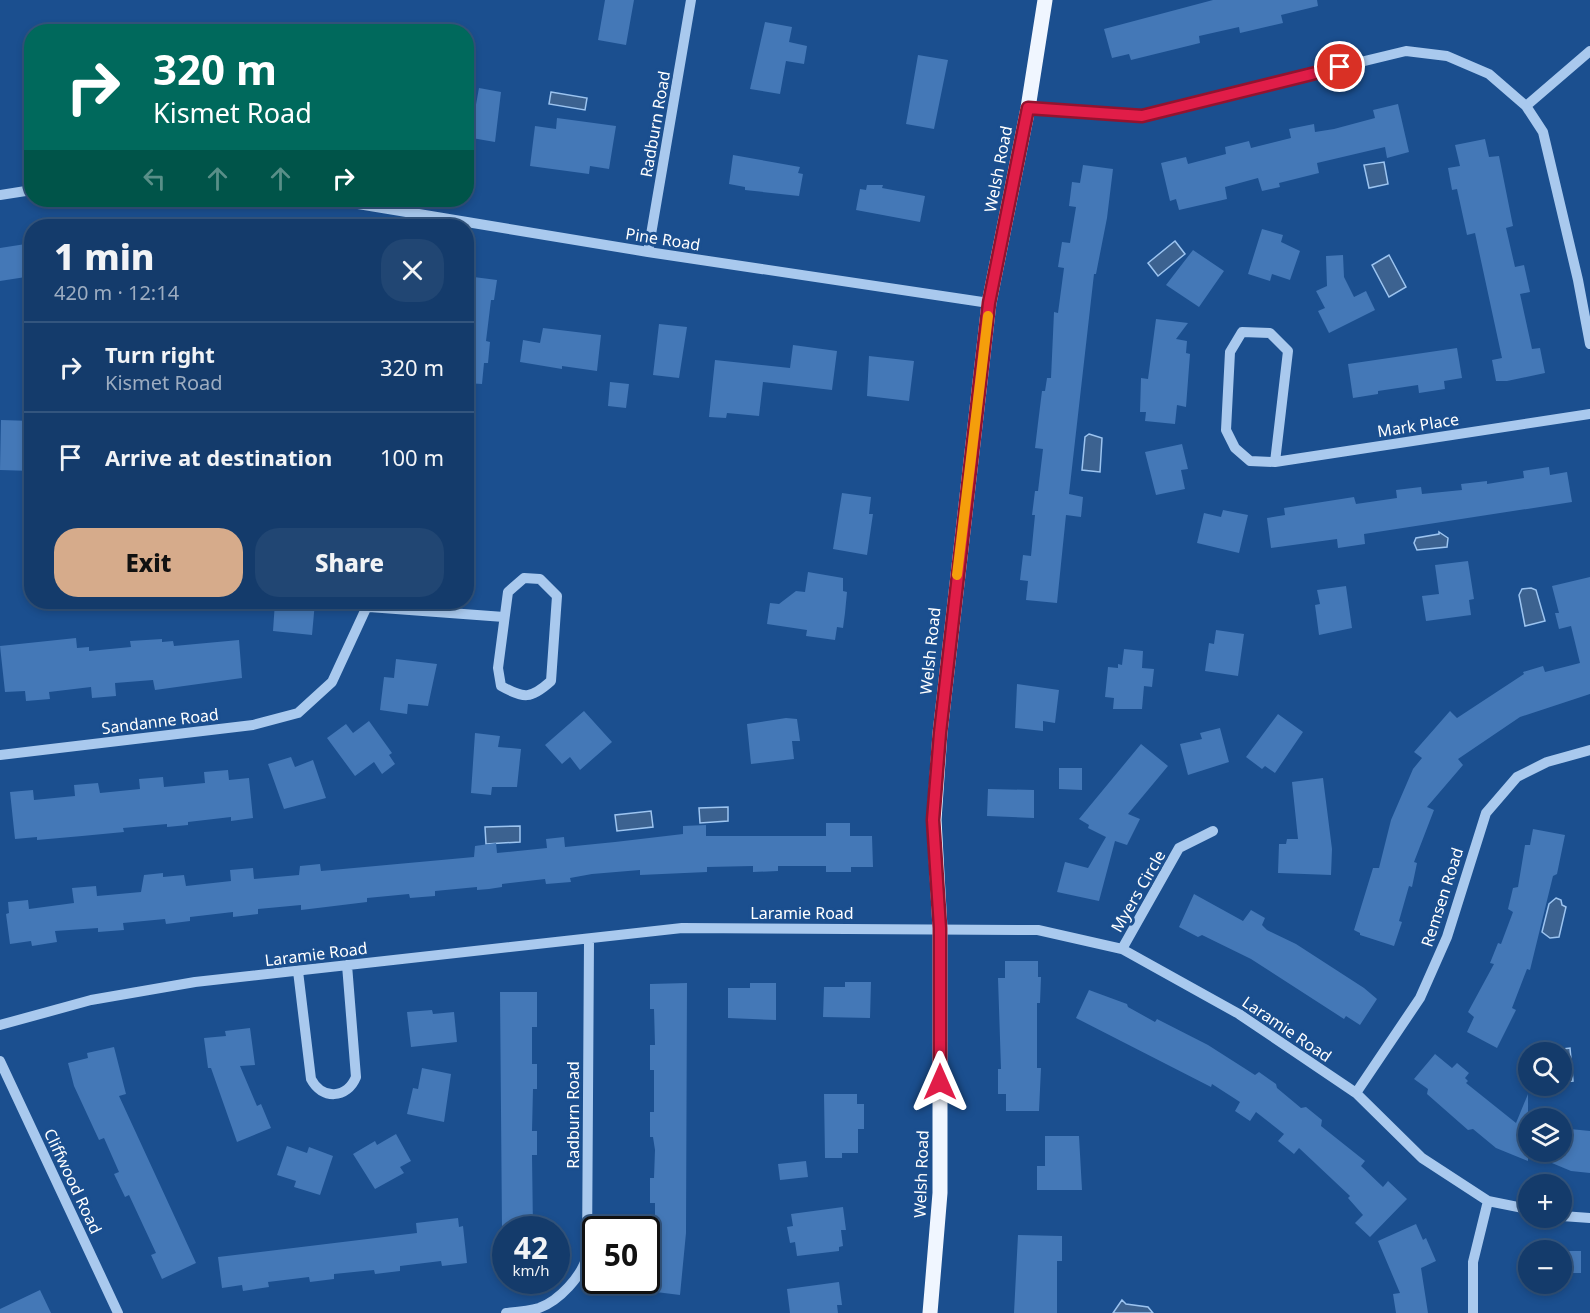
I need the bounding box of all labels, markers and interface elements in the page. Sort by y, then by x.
text: 320 m [153,40,277,97]
pin [1314,41,1365,92]
icon: right [54,48,132,126]
icon: arrive [1323,50,1356,83]
street label: Radburn Road [635,69,675,179]
text: Kismet Road [153,94,312,131]
street label: Welsh Road [979,124,1017,214]
icon: left [138,162,171,195]
icon: ahead [201,162,234,195]
icon: ahead [264,162,297,195]
icon: right [327,162,360,195]
street label: Pine Road [624,222,702,256]
text: 1 min [54,232,155,281]
button: close [381,239,444,302]
text: 420 m · 12:14 [54,279,179,306]
text: Turn right [105,339,215,369]
icon: right [54,351,87,384]
text: 320 m [380,352,444,382]
text: Kismet Road [105,369,223,396]
street label: Mark Place [1376,408,1460,442]
icon: arrive [54,441,87,474]
text: Arrive at destination [105,442,332,472]
text: 100 m [380,442,444,472]
button: Exit [54,528,243,597]
button: Share [255,528,444,597]
street label: Welsh Road [914,606,946,696]
street label: Sandanne Road [100,703,220,739]
street label: Remsen Road [1416,845,1468,949]
street label: Myers Circle [1106,846,1170,936]
street label: Laramie Road [750,902,854,924]
street label: Laramie Road [263,937,369,971]
street label: Laramie Road [1238,991,1336,1067]
map controls [1518,1042,1572,1294]
button: search [1518,1042,1572,1096]
position arrow [908,1050,972,1114]
street label: Radburn Road [562,1061,584,1169]
button: layers [1518,1108,1572,1162]
street label: Cliffwood Road [39,1125,107,1237]
street label: Welsh Road [908,1130,934,1218]
button: + [1518,1174,1572,1228]
speed limit sign: 50 [582,1216,660,1294]
text: 42 [514,1227,548,1268]
button: − [1518,1240,1572,1294]
text: km/h [513,1260,549,1280]

